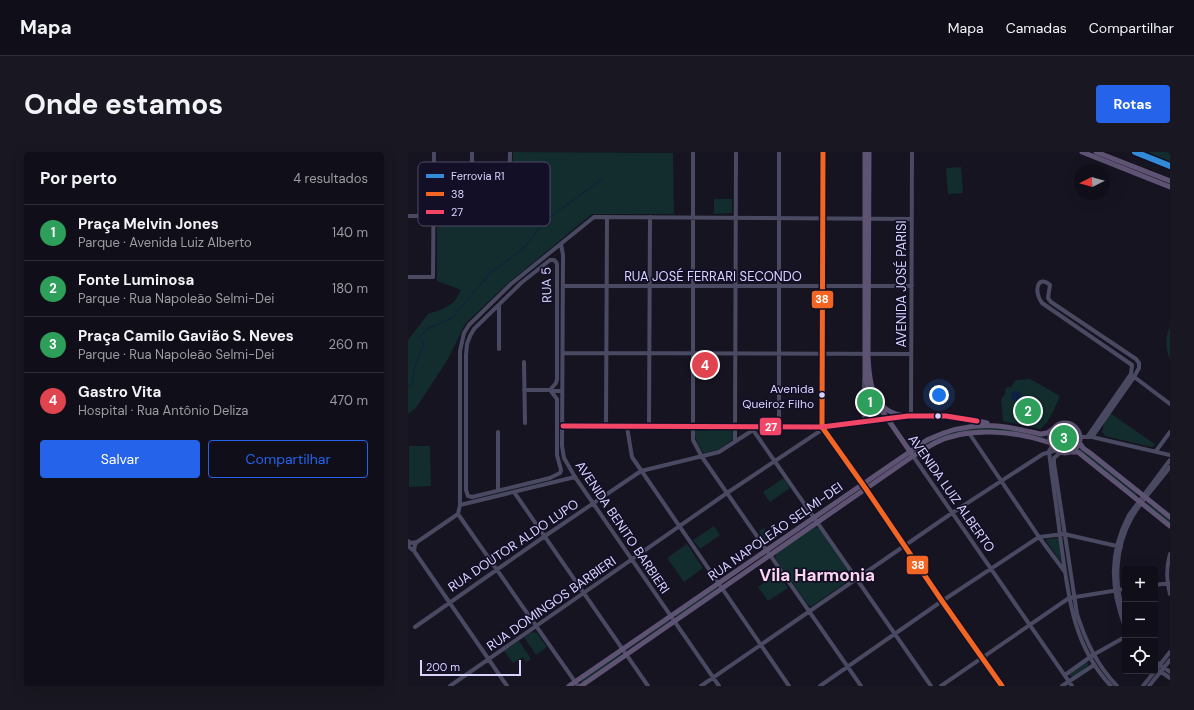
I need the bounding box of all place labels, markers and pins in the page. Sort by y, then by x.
pin: 4 [692,350,718,380]
place label: Avenida Queiroz Filho [742,381,814,412]
pin: 1 [857,387,883,417]
marker: Avenida Queiroz Filho [817,390,827,400]
pin: 2 [1015,396,1041,426]
unlabelled marker [933,411,943,421]
pin: 3 [1051,423,1077,453]

